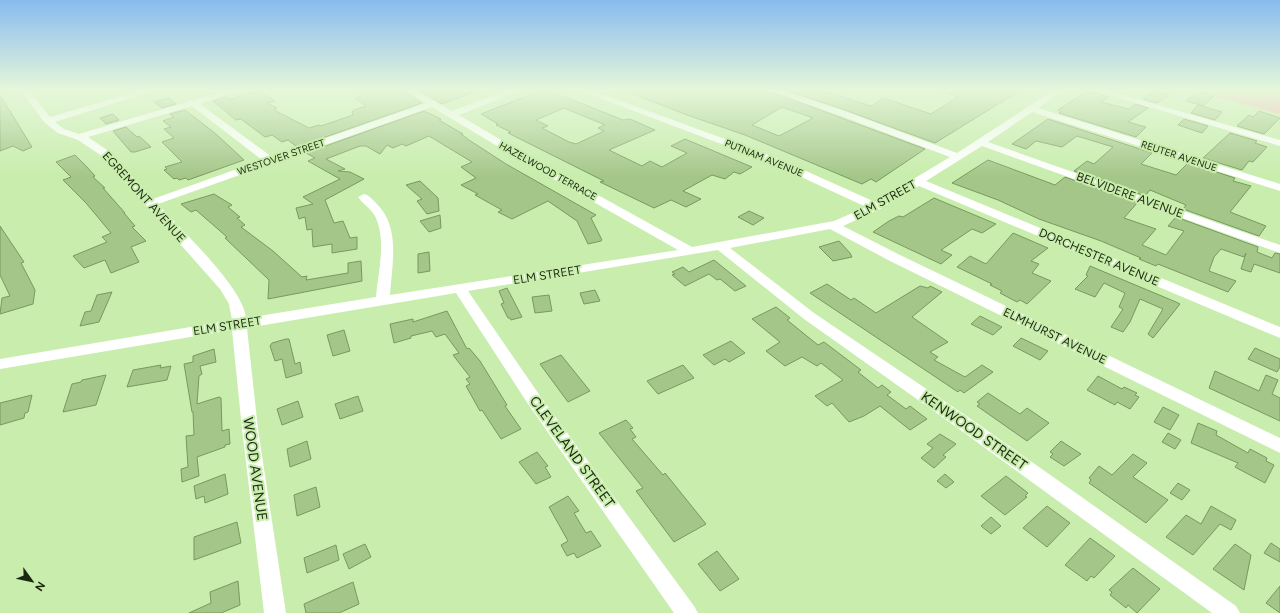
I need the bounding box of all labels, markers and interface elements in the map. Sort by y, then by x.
street label: WESTOVER STREET [236,136,327,178]
street label: PUTNAM AVENUE [723,136,805,180]
street label: REUTER AVENUE [1139,138,1219,174]
street label: HAZELWOOD TERRACE [497,139,599,203]
street label: EGREMONT AVENUE [100,149,188,245]
street label: BELVIDERE AVENUE [1074,169,1186,221]
street label: ELM STREET [852,177,919,223]
street label: DORCHESTER AVENUE [1037,225,1161,289]
street label: ELM STREET [512,263,582,287]
street label: ELMHURST AVENUE [1001,305,1109,367]
street label: ELM STREET [192,314,262,338]
street label: KENWOOD STREET [918,388,1030,474]
street label: CLEVELAND STREET [526,393,618,511]
street label: WOOD AVENUE [239,416,271,522]
north arrow [12,561,52,601]
text: N [32,579,48,593]

